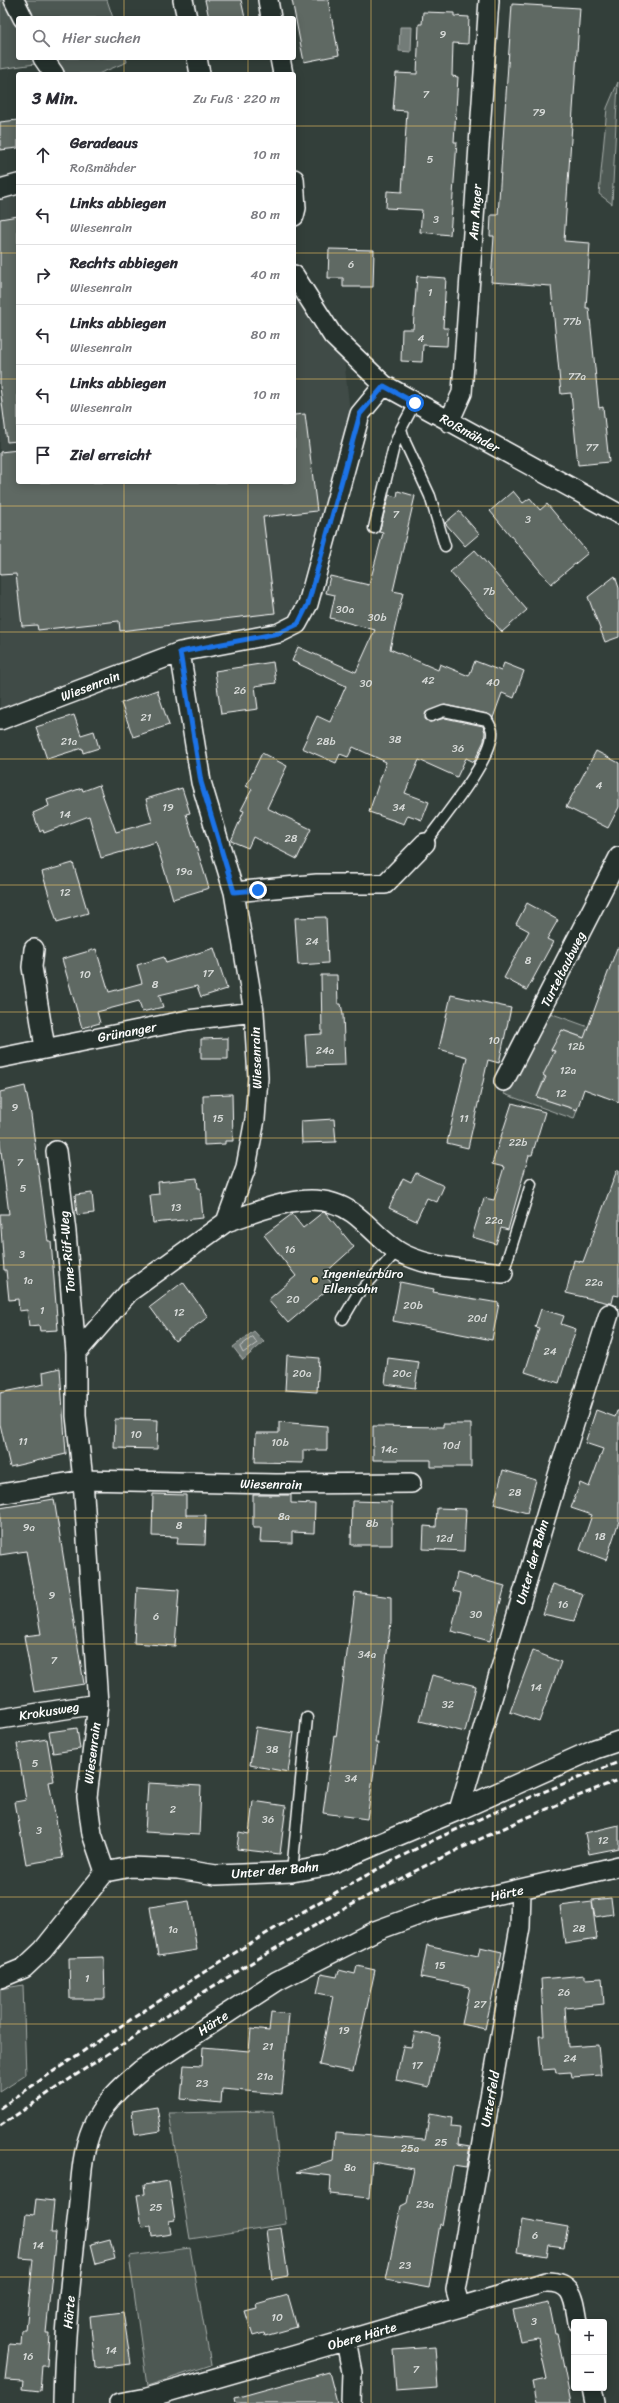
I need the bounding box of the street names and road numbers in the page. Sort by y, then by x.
street label: Am Anger [462,183,488,242]
street label: Roßmähder [436,407,505,459]
street label: Wiesenrain [57,664,123,708]
street label: Turteltaubweg [534,927,592,1011]
street label: Grünanger [96,1015,159,1049]
street label: Wiesenrain [243,1027,269,1089]
street label: Tone-Rüf-Weg [52,1209,82,1294]
street label: Wiesenrain [240,1472,302,1496]
street label: Unter der Bahn [509,1517,555,1607]
street label: Krokusweg [17,1695,81,1727]
street label: Wiesenrain [77,1721,107,1785]
street label: Unter der Bahn [230,1855,320,1885]
street label: Härte [488,1878,526,1908]
street label: Härte [193,2004,234,2042]
street label: Unterfeld [474,2068,506,2129]
street label: Härte [56,2294,82,2330]
street label: Obere Härte [325,2315,399,2357]

